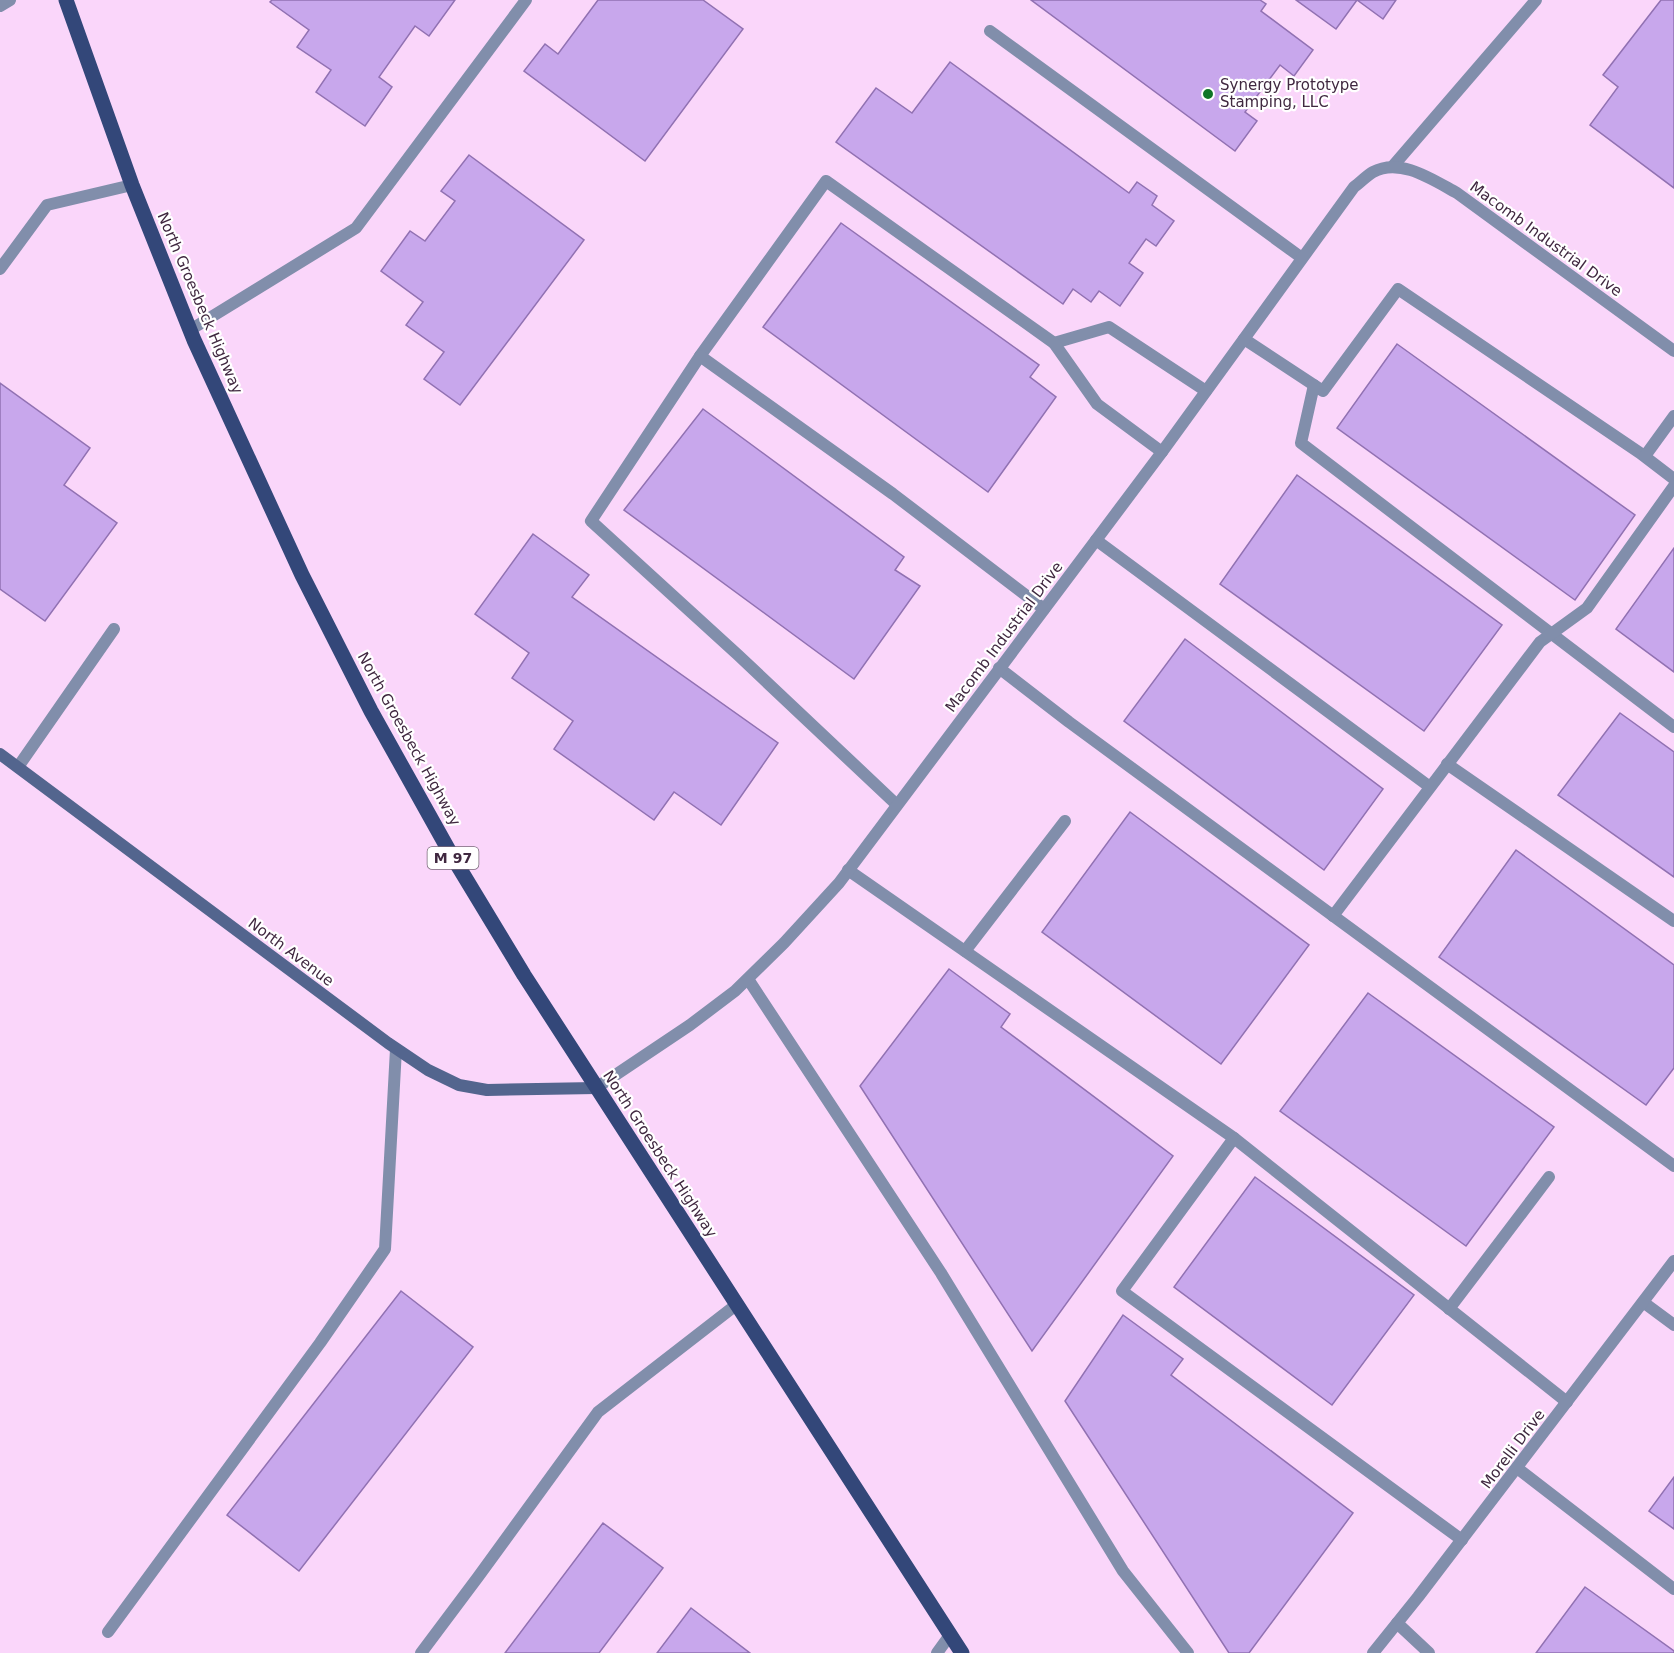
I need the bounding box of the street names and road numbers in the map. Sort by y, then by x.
street label: Macomb Industrial Drive [1466,178,1626,300]
street label: North Groesbeck Highway [153,209,247,397]
street label: Macomb Industrial Drive [942,558,1066,716]
street label: North Groesbeck Highway [354,649,464,829]
road number: M 97 [428,847,478,869]
street label: North Avenue [245,914,337,990]
street label: North Groesbeck Highway [599,1067,721,1241]
street label: Morelli Drive [1477,1406,1549,1492]

